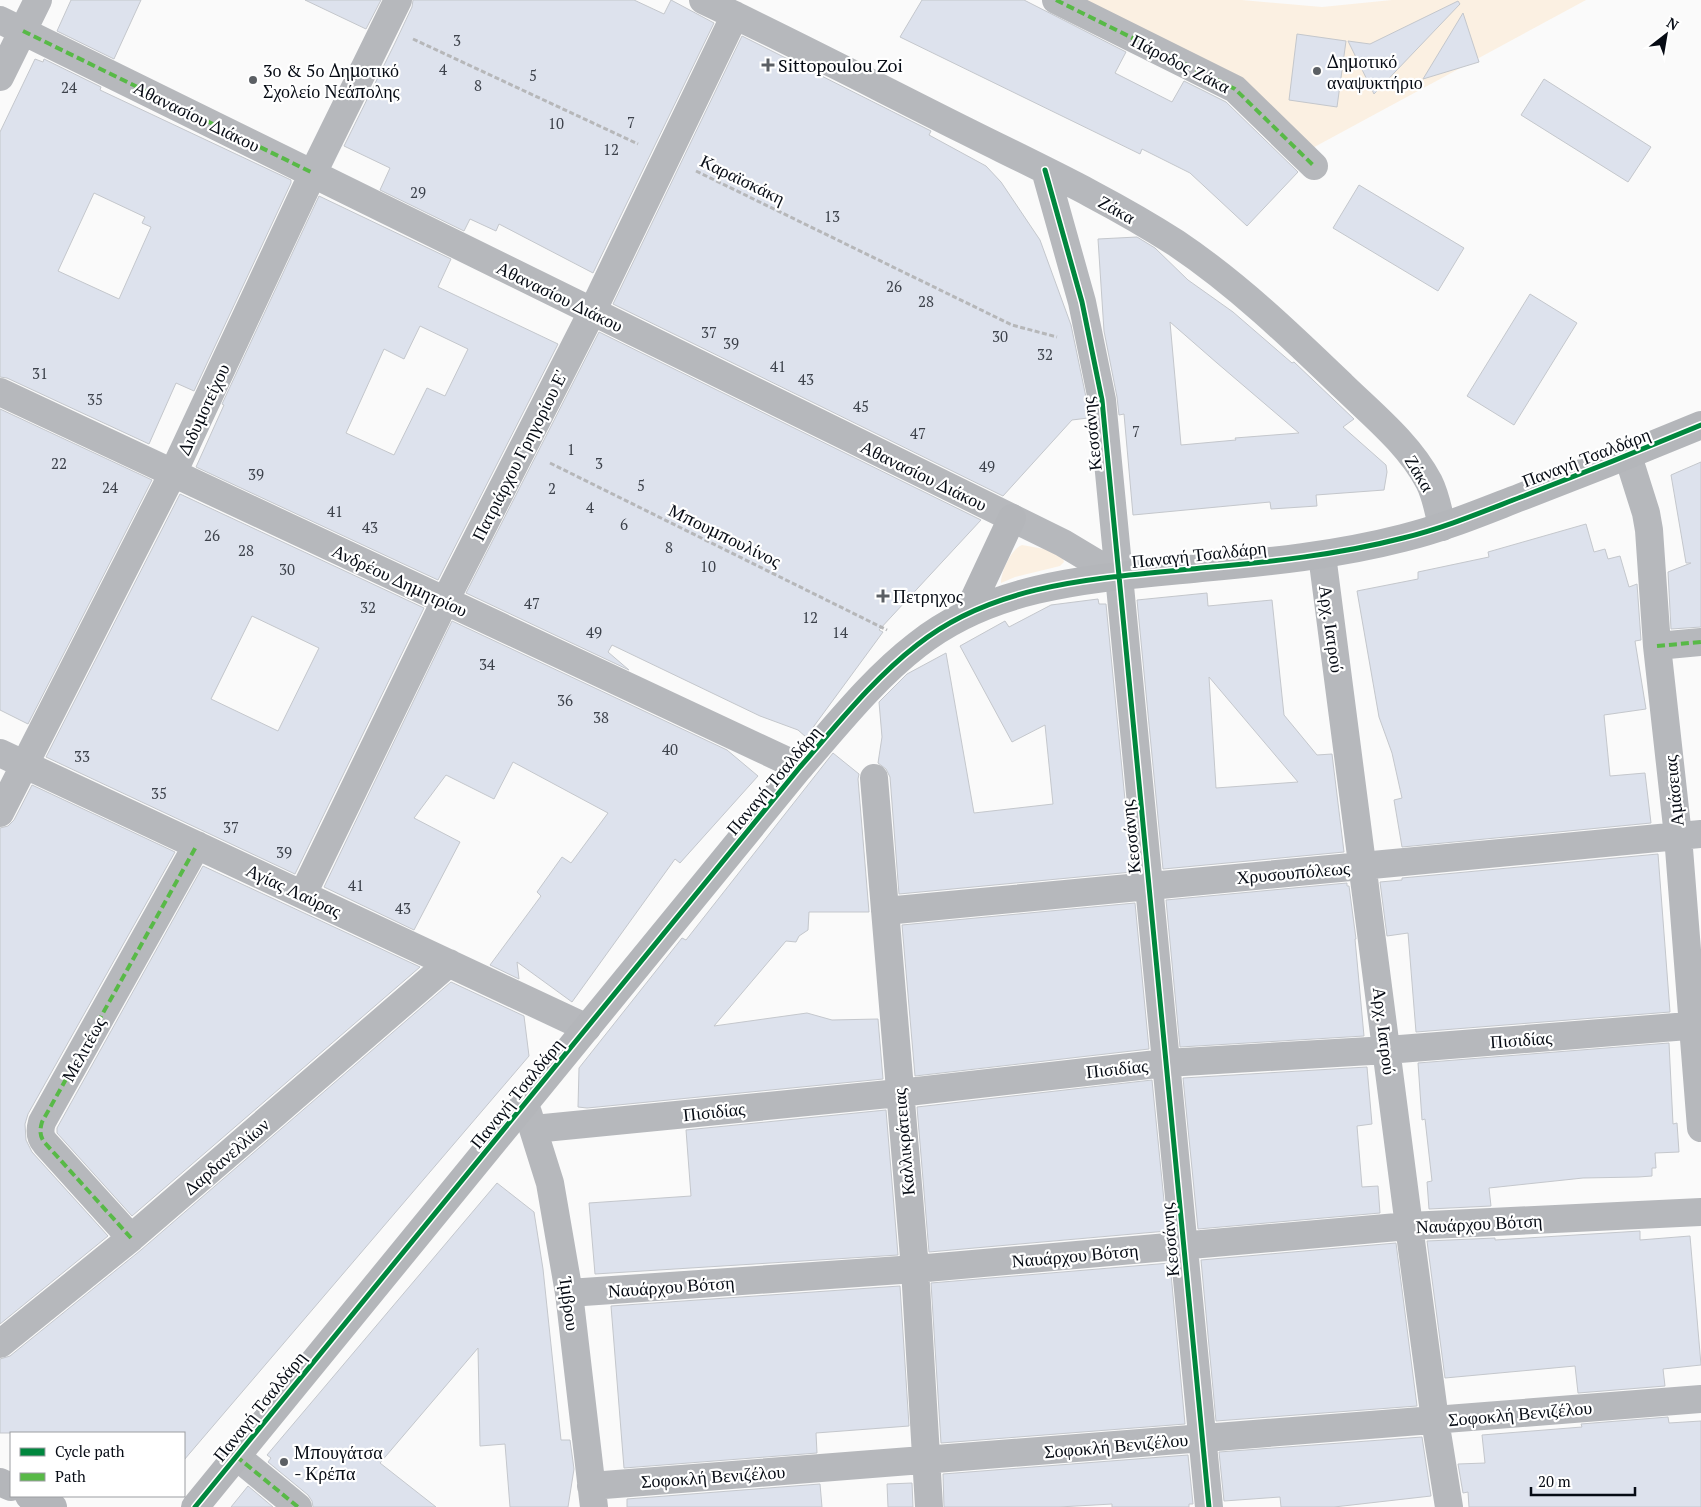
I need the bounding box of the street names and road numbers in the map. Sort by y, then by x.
street label: Πάροδος Ζάκα [1127,28,1235,99]
street label: Αθανασίου Διάκου [130,75,264,157]
street label: Καραϊσκάκη [697,148,789,210]
street label: Ζάκα [1094,189,1140,229]
street label: Αθανασίου Διάκου [493,255,627,337]
street label: Διδυμοτείχου [171,359,235,459]
street label: Πατριάρχου Γρηγορίου Ε' [465,366,573,544]
street label: Κεσσάνης [1075,396,1107,472]
street label: Παναγή Τσαλδάρη [1518,421,1654,493]
street label: Αθανασίου Διάκου [857,434,991,516]
street label: Ζάκα [1400,450,1441,496]
street label: Μπουμπουλίνος [665,497,785,573]
street label: Παναγή Τσαλδάρη [1130,535,1268,573]
street label: Ανδρέου Δημητρίου [328,538,472,622]
street label: Αρχ. Ιατρού [1314,584,1350,674]
street label: Παναγή Τσαλδάρη [720,720,826,840]
street label: Αμάσειας [1657,754,1689,828]
street label: Κεσσάνης [1114,799,1146,875]
street label: Χρυσουπόλεως [1235,855,1351,889]
street label: Αγίας Λαύρας [243,857,345,923]
street label: Αρχ. Ιατρού [1368,986,1402,1076]
street label: Μελιτέως [55,1012,111,1086]
street label: Πισιδίας [1489,1025,1553,1053]
street label: Παναγή Τσαλδάρη [464,1033,568,1153]
street label: Πισιδίας [1085,1053,1149,1083]
street label: Καλλικράτειας [886,1087,920,1197]
street label: Πισιδίας [682,1096,746,1126]
street label: Δαρδανελλίων [178,1112,274,1200]
street label: Κεσσάνης [1154,1202,1184,1278]
street label: Ναυάρχου Βότση [1415,1208,1543,1238]
street label: Ναυάρχου Βότση [1011,1238,1139,1272]
street label: Ναυάρχου Βότση [607,1270,735,1302]
street label: Ίμβρου [554,1275,586,1332]
street label: Παναγή Τσαλδάρη [207,1346,311,1466]
street label: Σοφοκλή Βενιζέλου [1447,1395,1593,1431]
street label: Σοφοκλή Βενιζέλου [1043,1427,1189,1463]
street label: Σοφοκλή Βενιζέλου [640,1459,786,1493]

